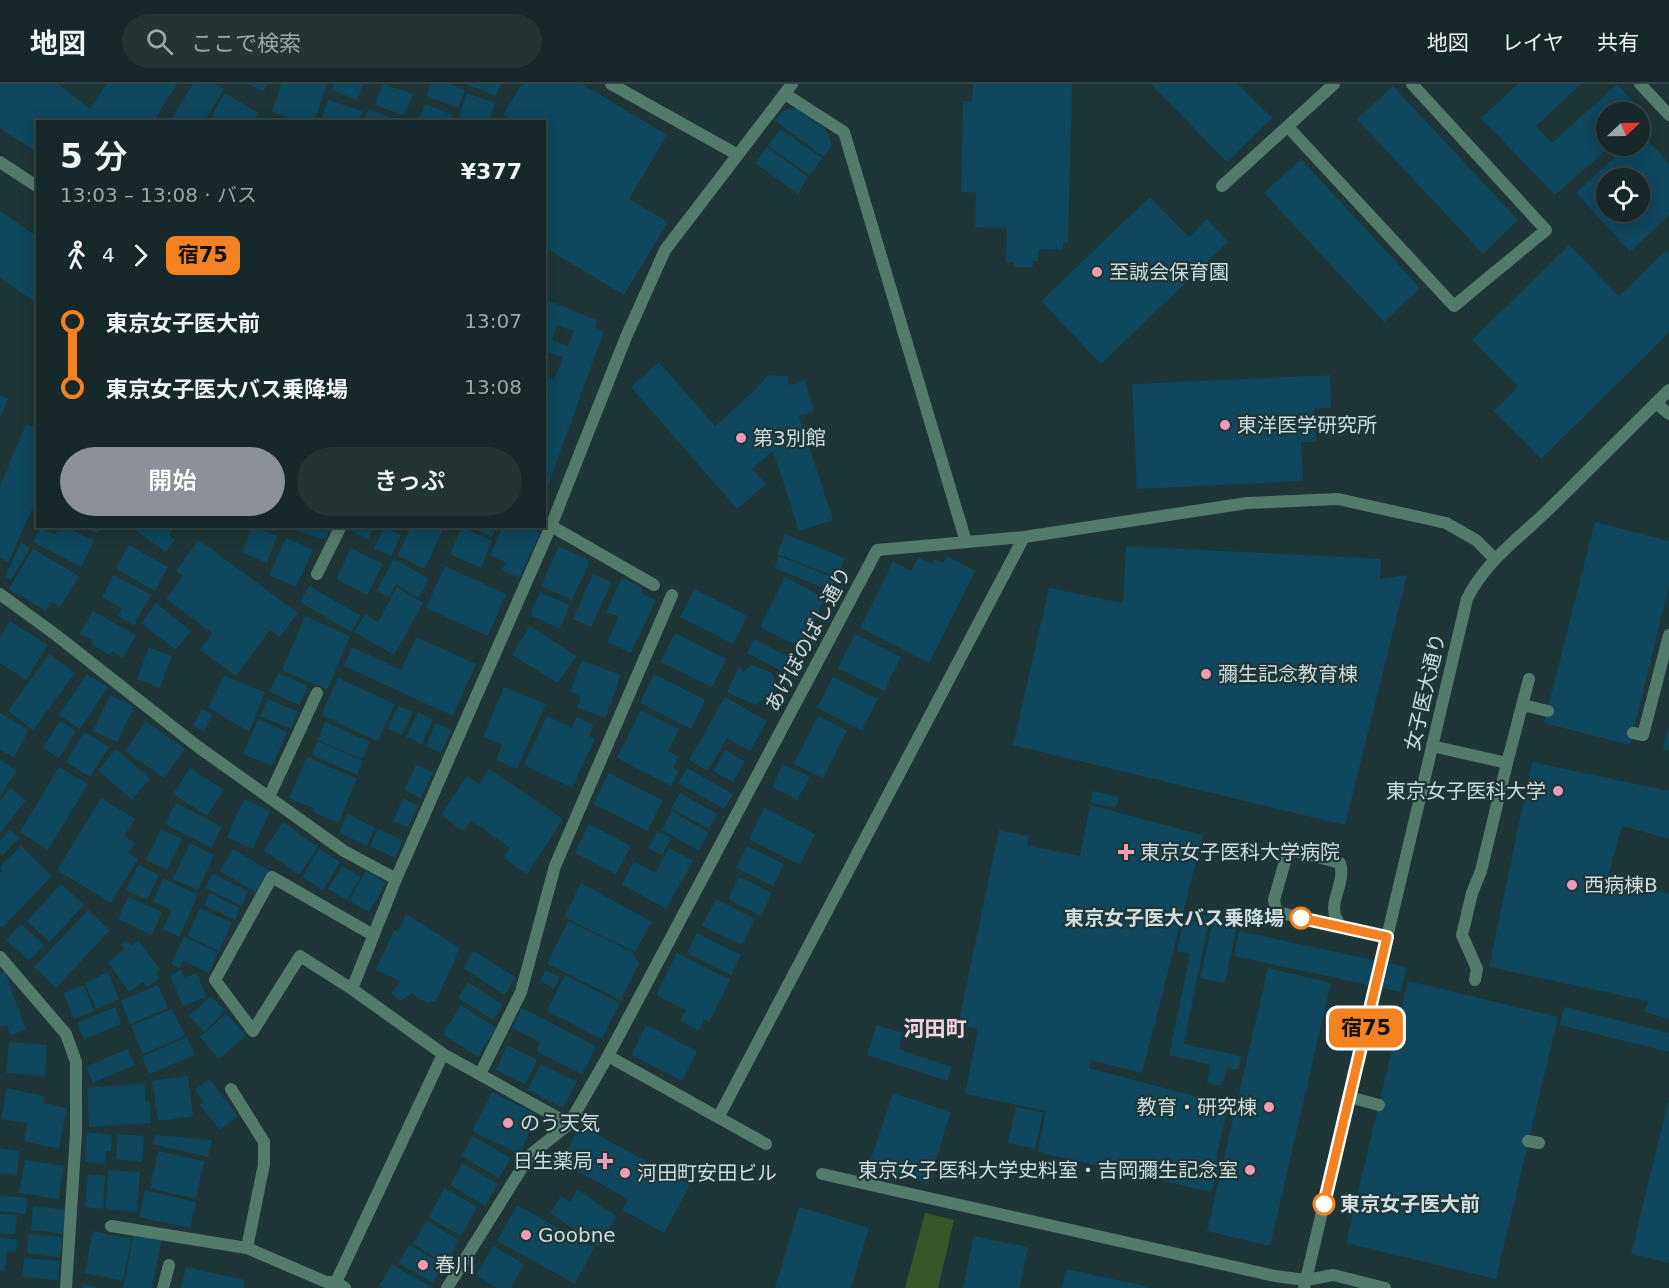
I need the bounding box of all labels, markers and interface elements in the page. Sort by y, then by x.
search box [122,14,542,68]
icon: search [143,25,176,58]
text: 地図 [30,27,86,60]
text: ここで検索 [191,31,301,56]
text: 地図 [1427,31,1469,55]
text: レイヤ [1502,31,1564,55]
text: 共有 [1597,31,1639,55]
north arrow [1596,102,1650,156]
map controls [1596,102,1650,222]
text: 5 分 [60,137,127,176]
text: ¥377 [461,159,522,184]
button: locate [1596,168,1650,222]
text: 13:03 – 13:08 · バス [60,183,257,207]
icon: walk [60,239,93,272]
icon: forward [124,239,157,272]
text: 4 [102,243,115,267]
text: 宿75 [178,243,228,267]
place label: 至誠会保育園 [1109,260,1229,284]
marker: 至誠会保育園 [1090,265,1104,279]
text: 13:07 [464,309,522,333]
text: 東京女子医大前 [106,311,260,336]
text: 13:08 [464,375,522,399]
text: 東京女子医大バス乗降場 [106,377,348,402]
place label: 東洋医学研究所 [1237,413,1377,437]
marker: 東洋医学研究所 [1218,418,1232,432]
place label: 第3別館 [753,426,826,450]
marker: 第3別館 [734,431,748,445]
button: 開始 [60,447,285,516]
button: きっぷ [297,447,522,516]
street label: あけぼのばし通り [760,563,856,715]
street label: 女子医大通り [1400,631,1450,753]
place label: 彌生記念教育棟 [1218,662,1358,686]
marker: 彌生記念教育棟 [1199,667,1213,681]
place label: 東京女子医科大学 [1386,779,1546,803]
marker: 東京女子医科大学 [1551,784,1565,798]
place label: 東京女子医科大学病院 [1140,840,1340,864]
marker: 東京女子医科大学病院 [1117,843,1135,861]
place label: 西病棟B [1584,873,1658,897]
marker: 西病棟B [1565,878,1579,892]
place label: 東京女子医大バス乗降場 [1064,906,1284,930]
marker: 東京女子医大バス乗降場 [1290,907,1312,929]
line badge: 宿75 [1332,1008,1400,1048]
text: 宿75 [1341,1016,1391,1040]
district label: 河田町 [904,1017,967,1041]
place label: 教育・研究棟 [1137,1095,1257,1119]
marker: 教育・研究棟 [1262,1100,1276,1114]
place label: のう天気 [520,1111,600,1135]
marker: のう天気 [501,1116,515,1130]
place label: 日生薬局 [513,1149,593,1173]
marker: 日生薬局 [598,1154,612,1168]
place label: 東京女子医科大学史料室・吉岡彌生記念室 [858,1158,1238,1182]
place label: 河田町安田ビル [637,1161,777,1185]
marker: 東京女子医科大学史料室・吉岡彌生記念室 [1243,1163,1257,1177]
marker: 河田町安田ビル [618,1166,632,1180]
place label: 東京女子医大前 [1340,1192,1480,1216]
marker: 東京女子医大前 [1313,1193,1335,1215]
place label: Goobne [538,1223,616,1247]
marker: Goobne [519,1228,533,1242]
place label: 春川 [435,1253,475,1277]
marker: 春川 [416,1258,430,1272]

